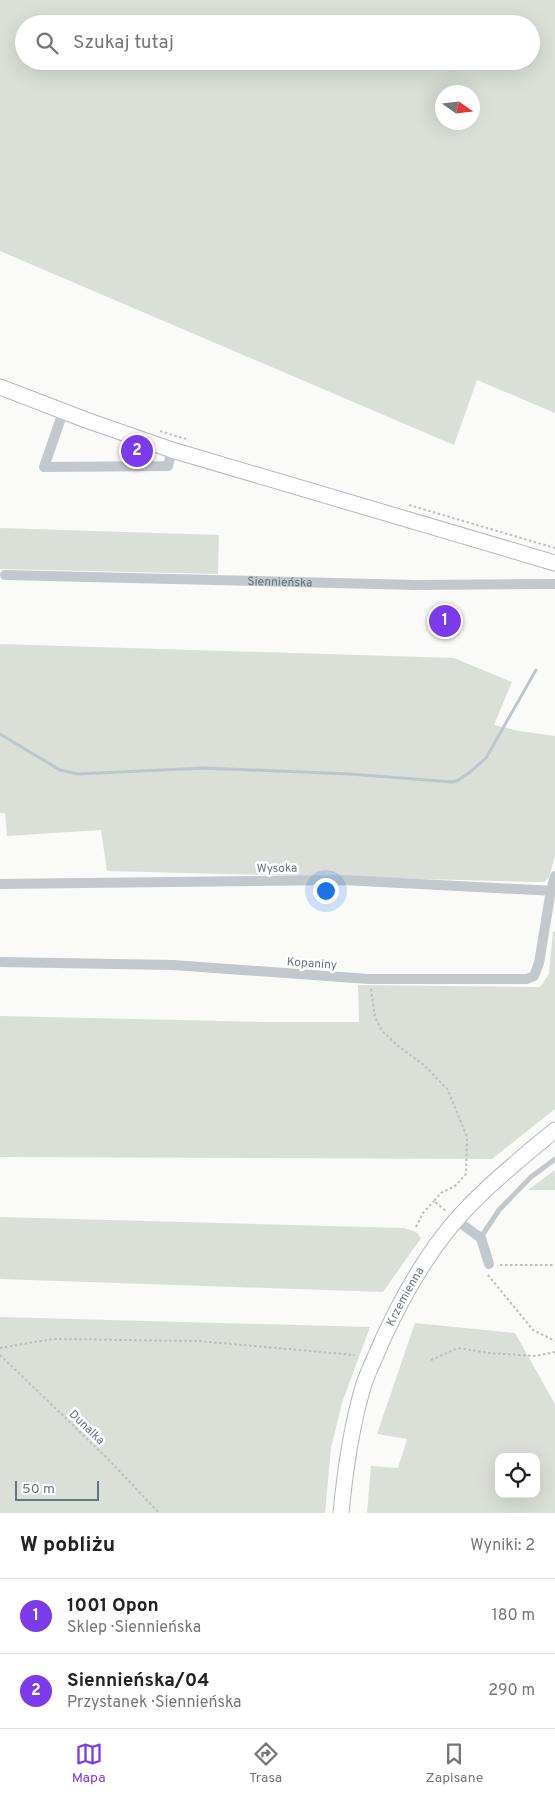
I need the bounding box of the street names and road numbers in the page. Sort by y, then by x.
street label: Siennieńska [247,574,313,591]
street label: Wysoka [257,861,297,877]
street label: Kopaniny [286,954,338,974]
street label: Krzemienna [383,1264,428,1329]
street label: Dunalka [65,1407,108,1449]

